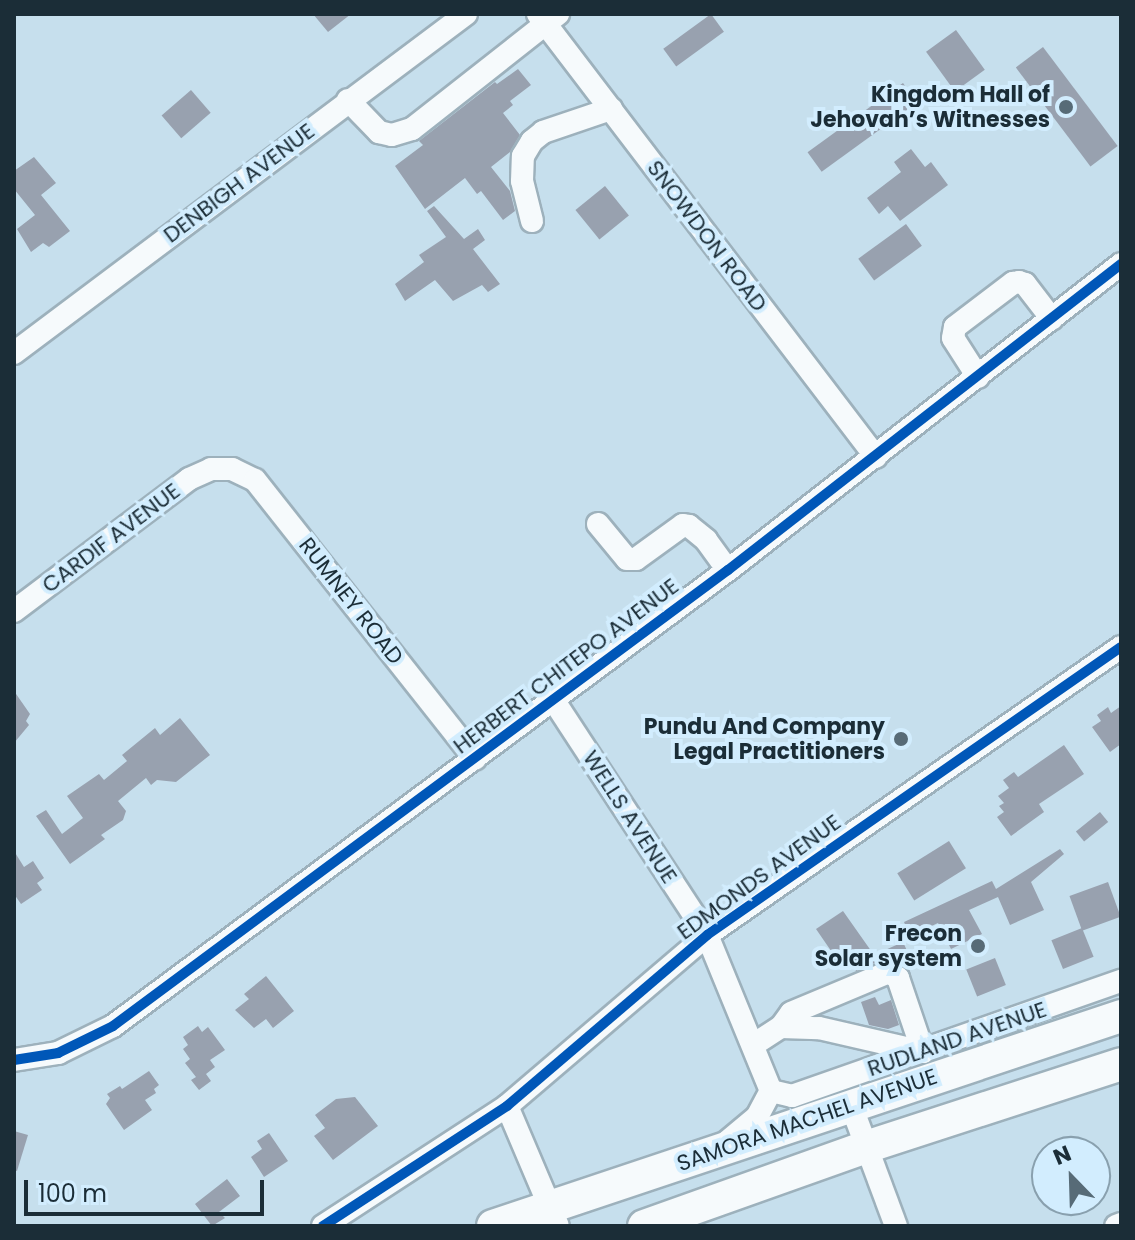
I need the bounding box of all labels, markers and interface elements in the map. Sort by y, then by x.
place label: Kingdom Hall of Jehovah’s Witnesses [810,81,1050,132]
marker: Kingdom Hall of Jehovah’s Witnesses [1057,98,1075,116]
street label: DENBIGH AVENUE [158,118,320,248]
street label: SNOWDON ROAD [642,155,772,317]
street label: CARDIF AVENUE [37,478,185,598]
street label: RUMNEY ROAD [293,532,409,670]
street label: HERBERT CHITEPO AVENUE [448,573,684,759]
place label: Pundu And Company Legal Practitioners [644,713,885,764]
marker: Pundu And Company Legal Practitioners [892,730,910,748]
street label: WELLS AVENUE [577,746,683,888]
street label: EDMONDS AVENUE [672,809,846,945]
place label: Frecon Solar system [815,920,962,972]
marker: Frecon Solar system [969,937,987,955]
street label: RUDLAND AVENUE [864,996,1050,1082]
street label: SAMORA MACHEL AVENUE [674,1063,940,1177]
north arrow [1031,1136,1111,1216]
text: N [1049,1138,1076,1173]
scale bar [28,1164,268,1214]
text: 100 m [38,1177,107,1210]

